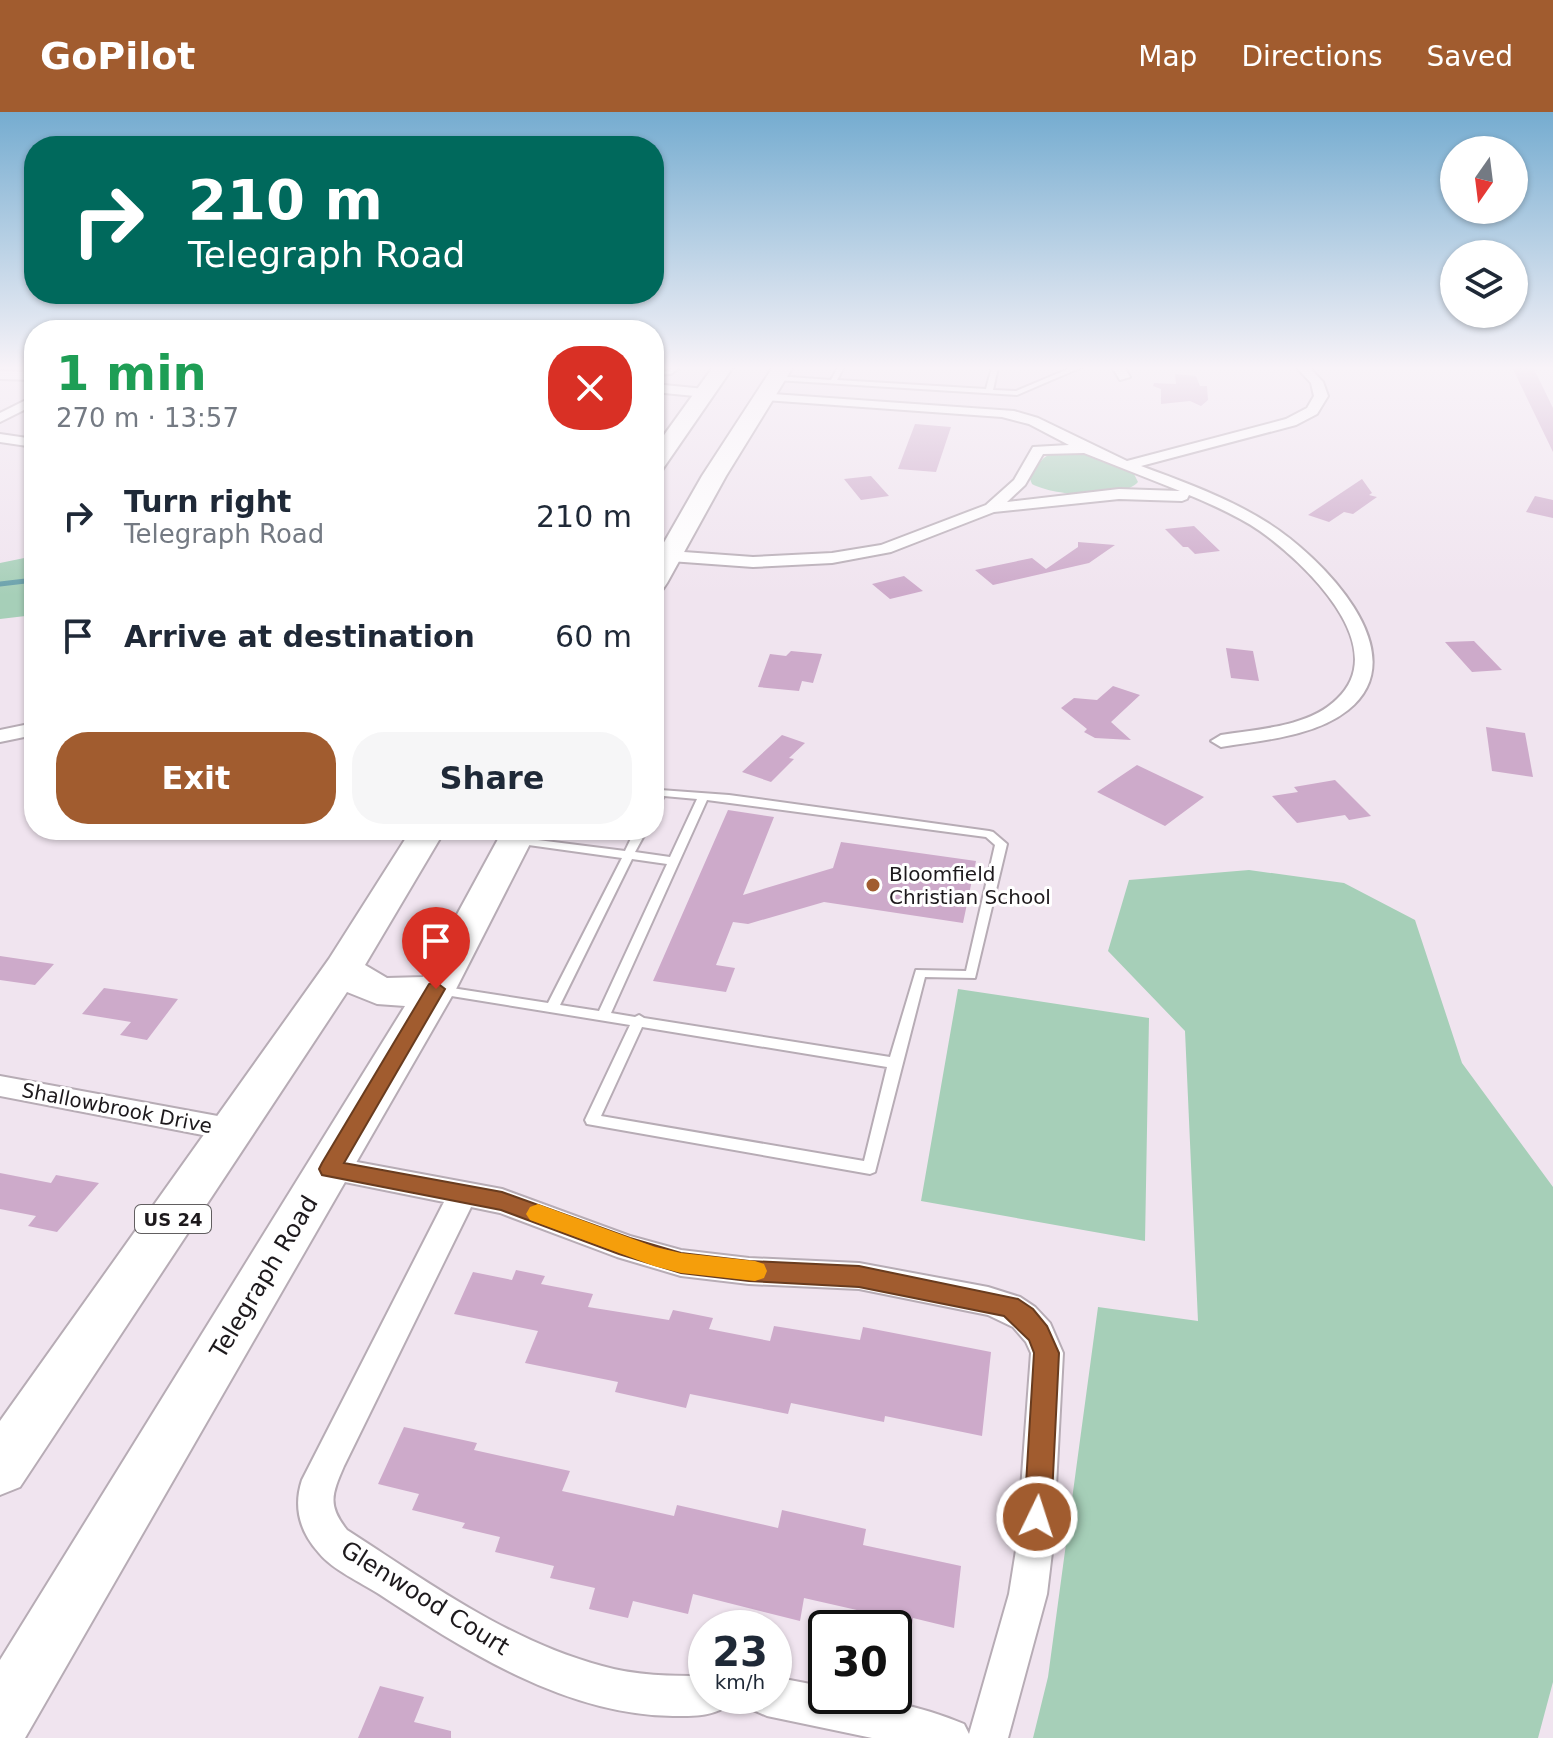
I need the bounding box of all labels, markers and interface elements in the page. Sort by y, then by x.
text: GoPilot [40,34,195,78]
text: Map [1138,40,1197,73]
text: Directions [1241,40,1382,73]
text: Saved [1426,40,1513,73]
north arrow [1440,136,1528,224]
map controls [1440,136,1528,328]
text: 210 m [188,167,383,232]
icon: right [56,168,160,272]
text: Telegraph Road [188,234,465,275]
button: layers [1440,240,1528,328]
text: 1 min [56,345,207,401]
button: close [548,346,632,430]
text: 270 m · 13:57 [56,403,239,433]
text: Turn right [124,484,291,519]
icon: right [56,494,100,538]
text: 210 m [536,499,632,534]
text: Telegraph Road [124,519,324,549]
icon: arrive [56,614,100,658]
text: Arrive at destination [124,619,475,654]
text: 60 m [555,619,632,654]
button: Exit [56,732,336,824]
button: Share [352,732,632,824]
place label: Bloomfield Christian School [889,862,1051,909]
marker: Bloomfield Christian School [864,876,882,894]
pin [402,907,470,989]
icon: arrive [414,919,458,963]
street label: Shallowbrook Drive [20,1078,214,1138]
street label: Telegraph Road [204,1191,324,1364]
road number: US 24 [135,1205,211,1233]
position arrow [995,1475,1079,1559]
street label: Glenwood Court [336,1535,514,1661]
speed limit sign: 30 [808,1610,912,1714]
text: 23 [712,1629,768,1675]
text: km/h [715,1670,765,1694]

